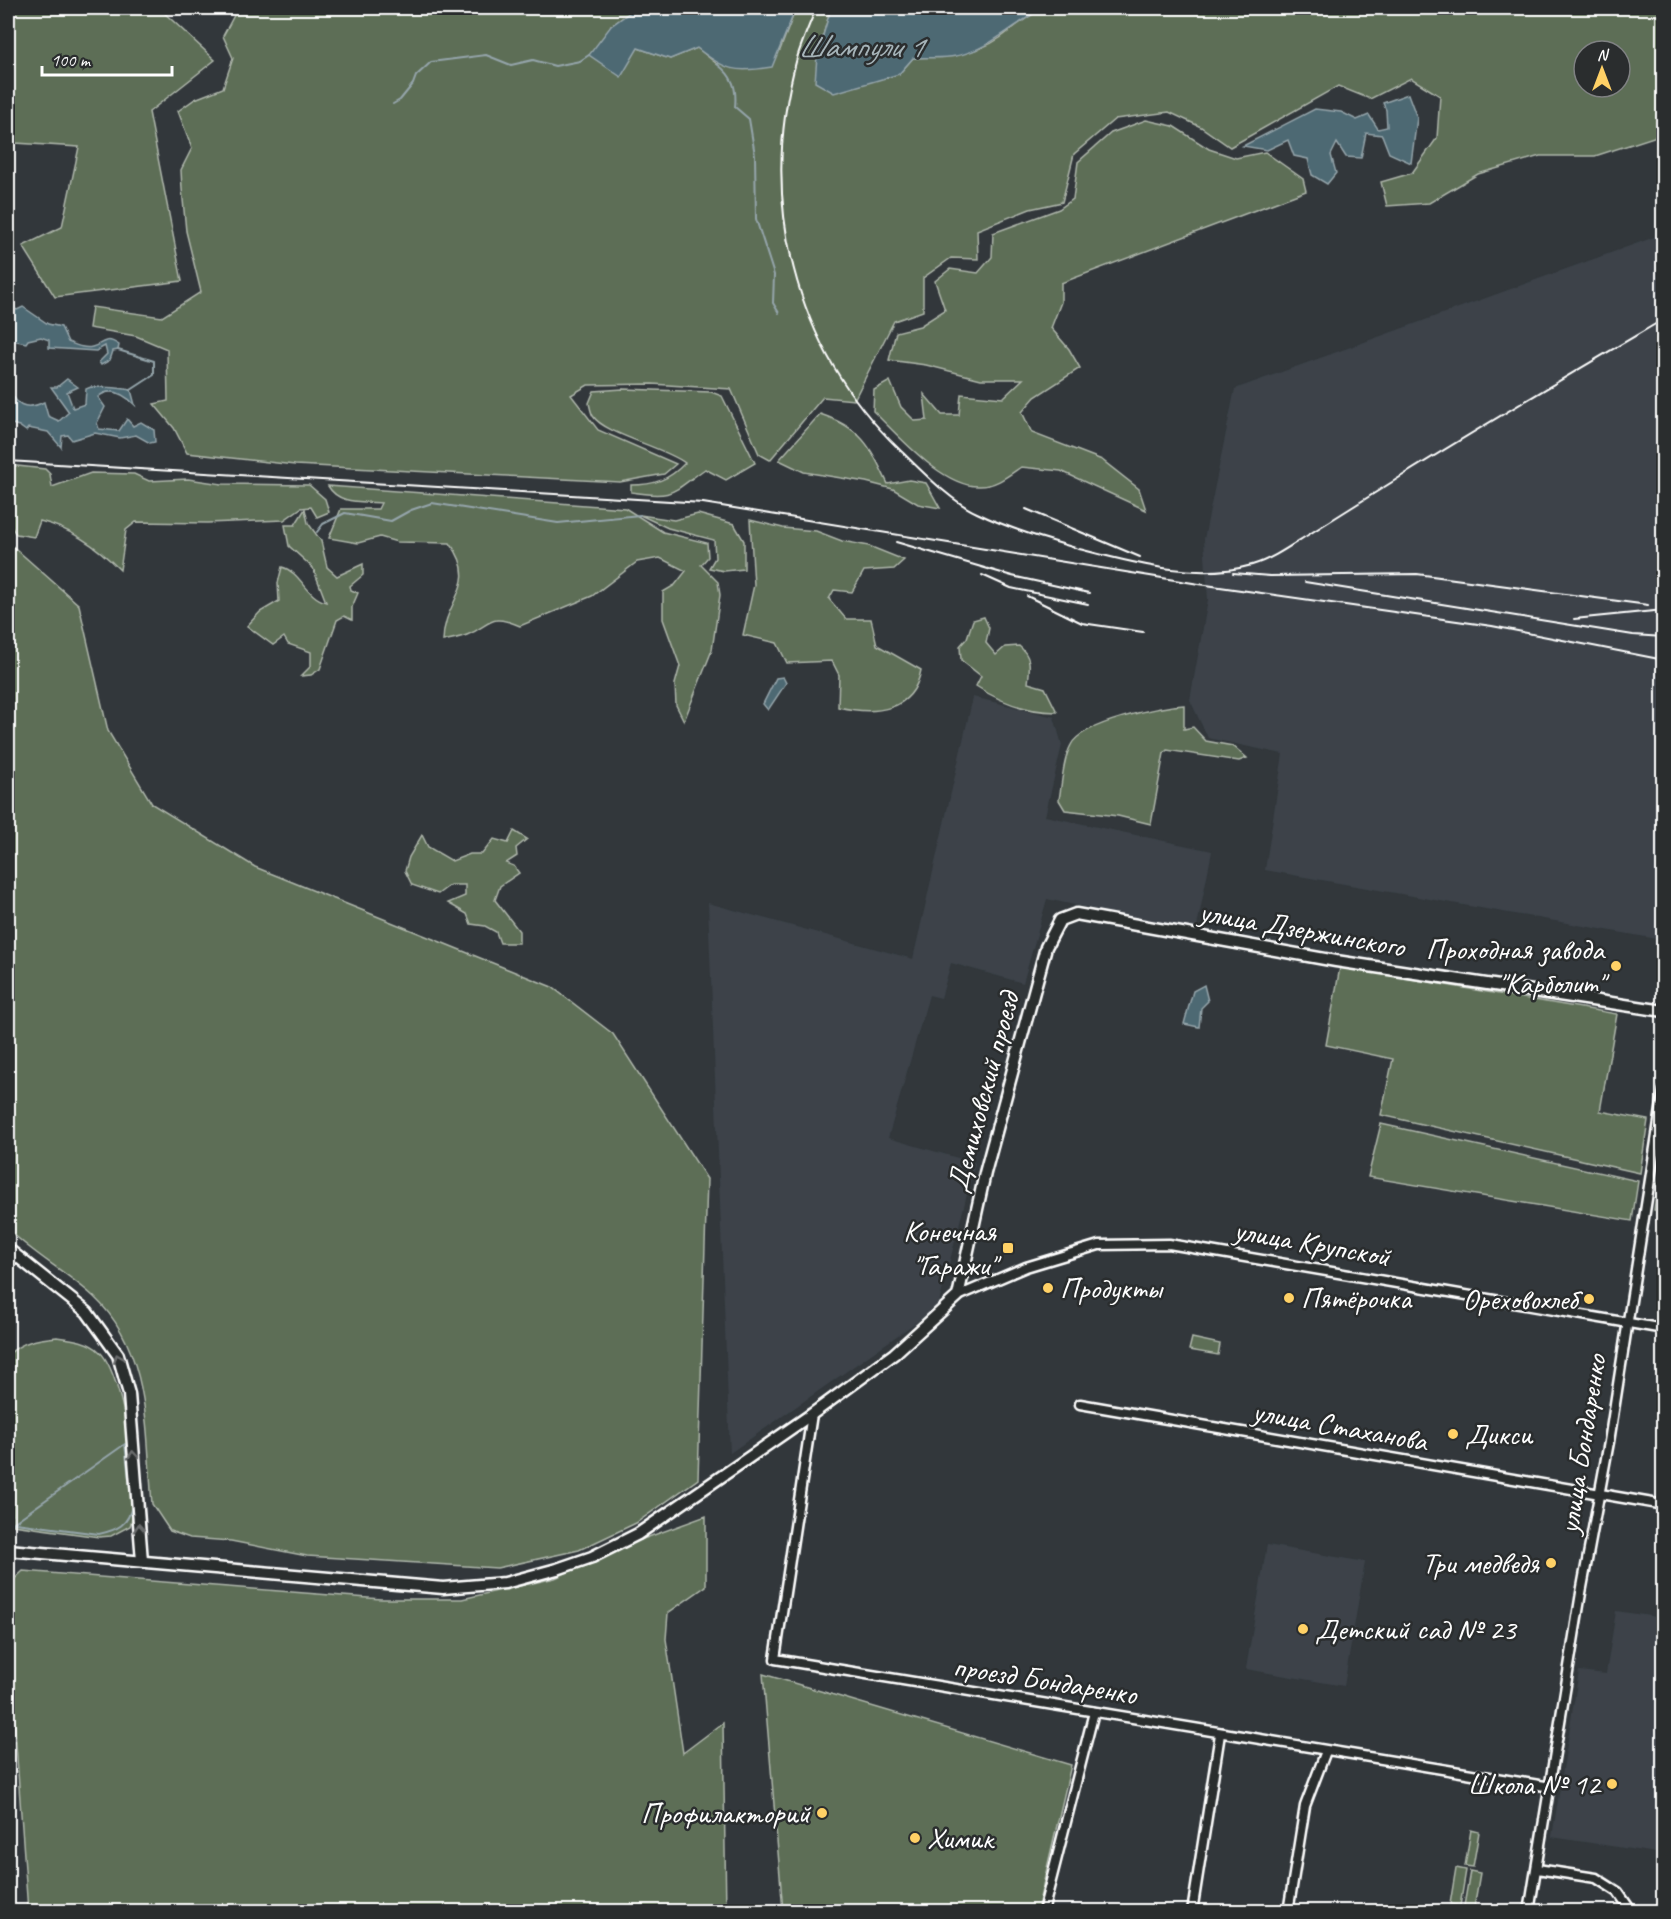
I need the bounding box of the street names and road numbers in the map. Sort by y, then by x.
street label: улица Дзержинского [1194,892,1409,966]
street label: Демиховский проезд [938,986,1029,1196]
street label: улица Крупской [1229,1210,1394,1276]
street label: улица Бондаренко [1549,1350,1615,1538]
street label: улица Стаханова [1248,1392,1432,1460]
street label: проезд Бондаренко [951,1647,1141,1713]

